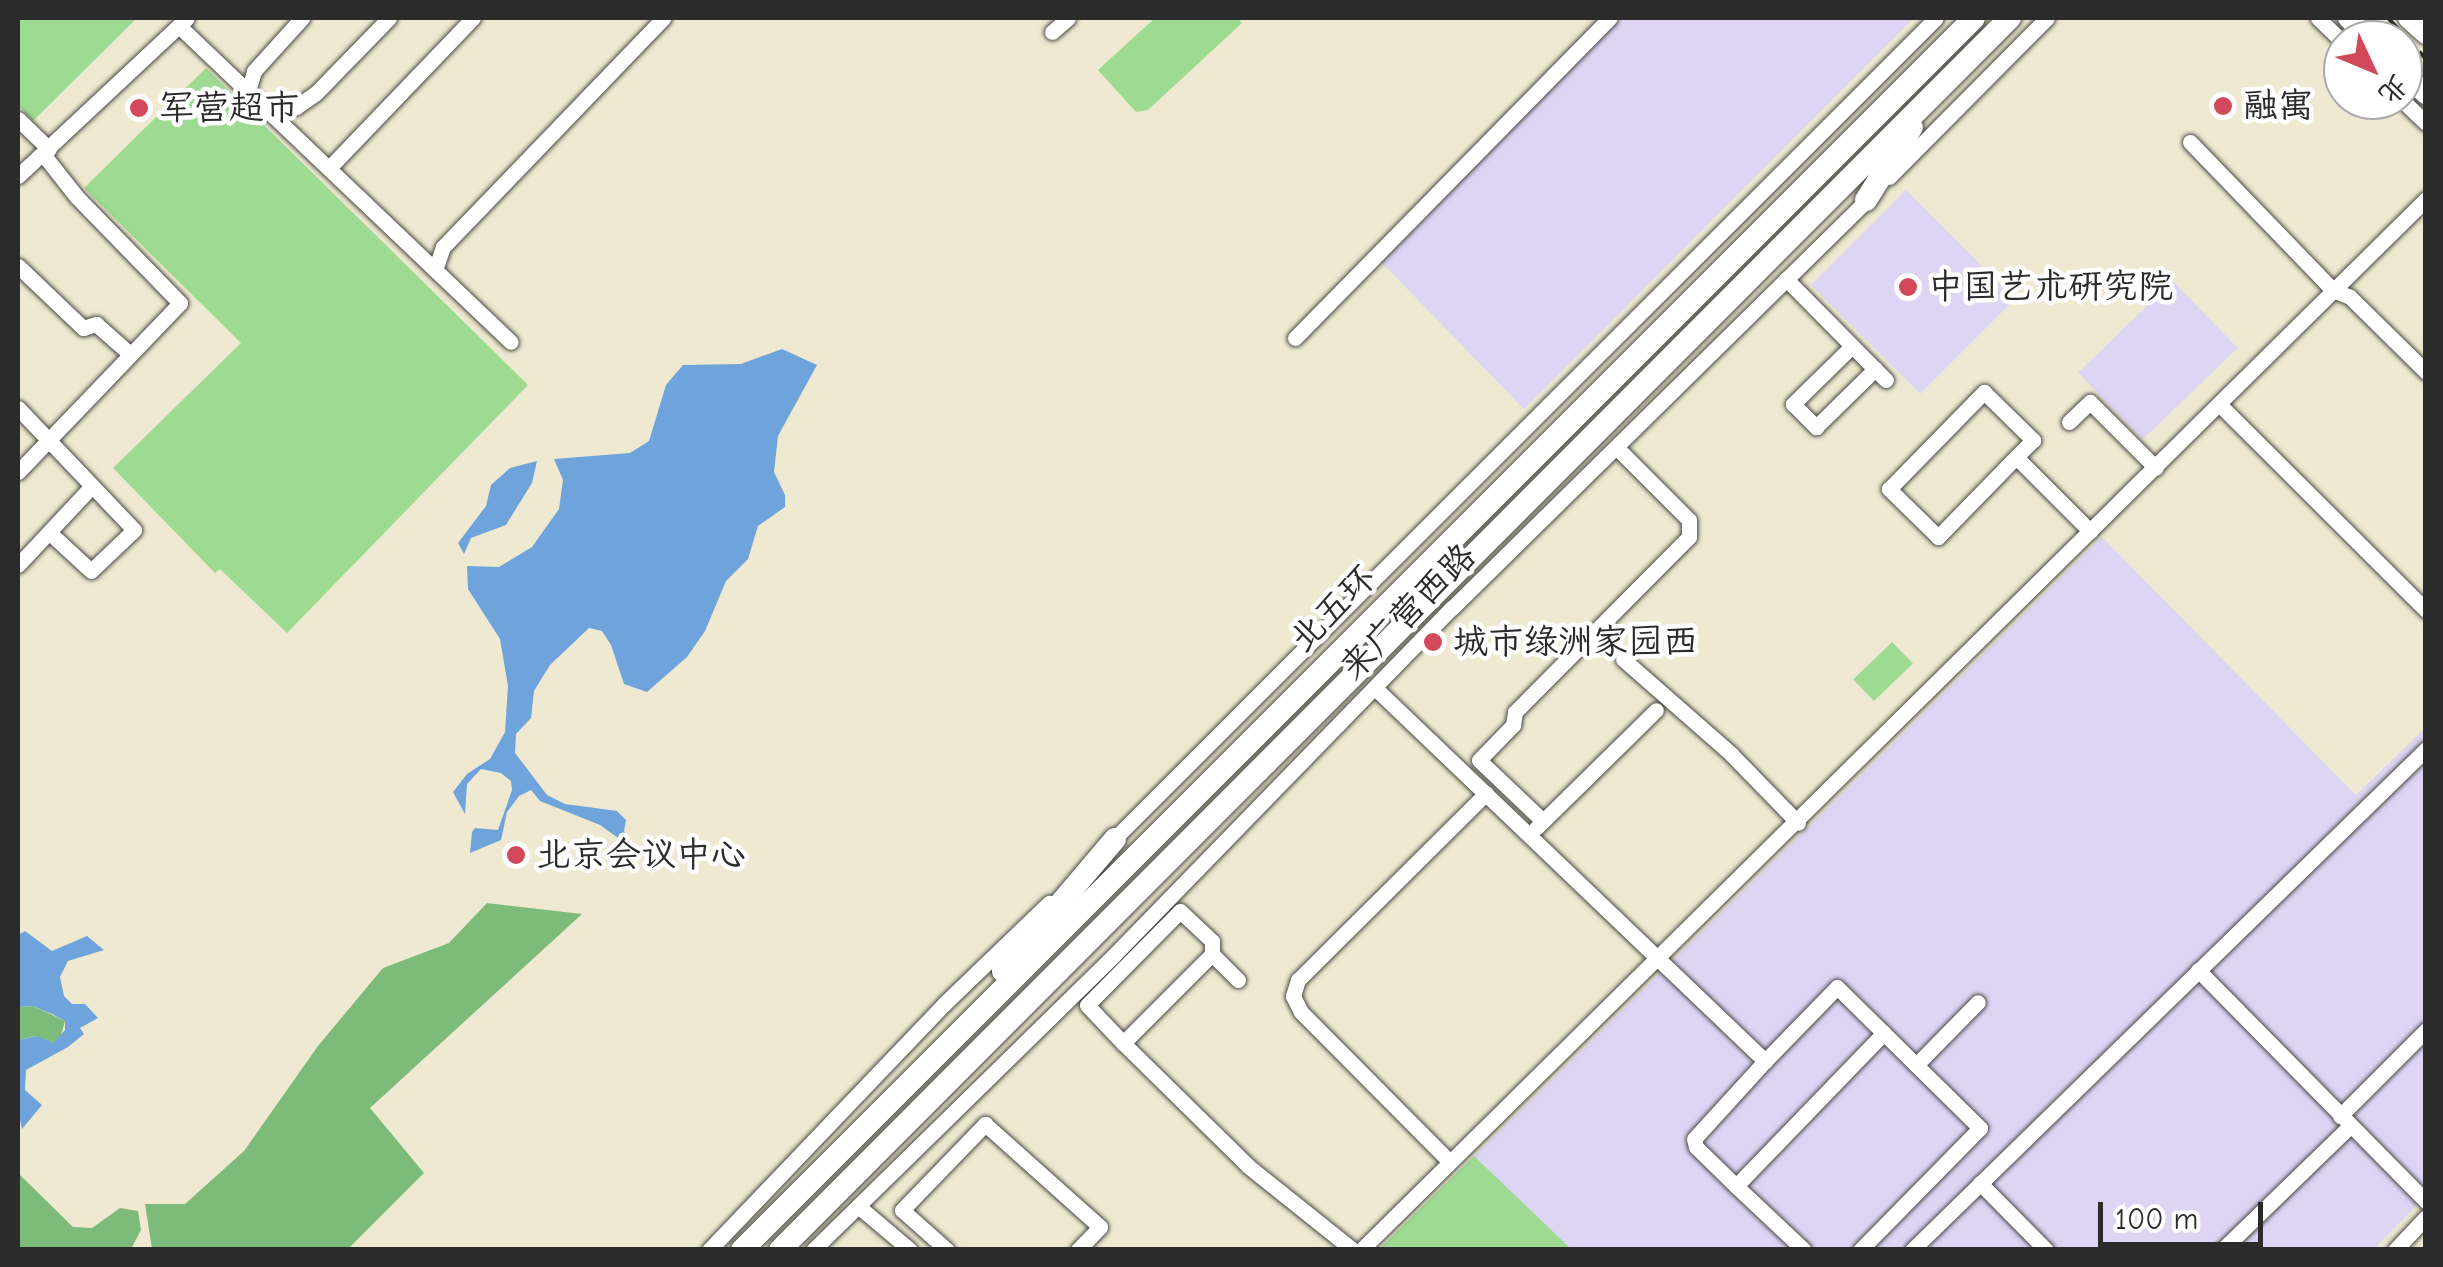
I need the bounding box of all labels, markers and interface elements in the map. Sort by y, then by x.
north arrow [2323,20,2423,120]
text: 北 [2372,68,2414,111]
place label: 融寓 [2243,85,2313,127]
place label: 军营超市 [159,87,299,129]
marker: 融寓 [2212,95,2234,117]
marker: 军营超市 [128,97,150,119]
place label: 中国艺术研究院 [1928,266,2173,308]
marker: 中国艺术研究院 [1897,276,1919,298]
street label: 来广营西路 [1331,535,1485,689]
street label: 北五环 [1281,557,1385,661]
place label: 城市绿洲家园西 [1453,621,1698,663]
marker: 城市绿洲家园西 [1422,631,1444,653]
place label: 北京会议中心 [536,834,746,876]
marker: 北京会议中心 [505,844,527,866]
scale bar [2103,1182,2268,1244]
text: 100 m [2115,1202,2198,1237]

